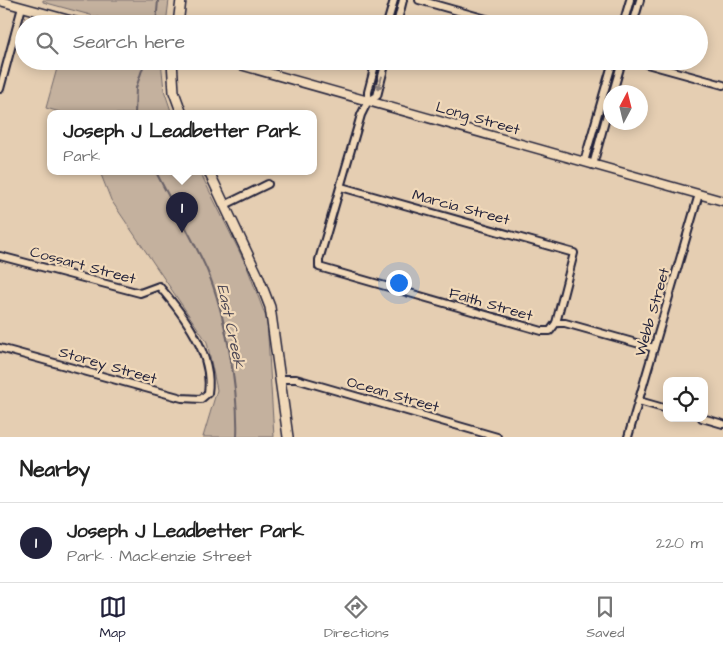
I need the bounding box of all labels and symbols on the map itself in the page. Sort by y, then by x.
one-way arrow [376,76,384,91]
north arrow [603,85,648,130]
street label: Long Street [433,96,522,141]
street label: Marcia Street [410,184,512,231]
pin: 1 [166,192,198,233]
street label: Cossart Street [28,241,138,290]
street label: Webb Street [630,265,675,359]
your location [386,270,412,296]
water label: East Creek [211,282,251,372]
street label: Faith Street [447,283,535,326]
street label: Storey Street [56,341,159,390]
street label: Ocean Street [344,371,441,418]

